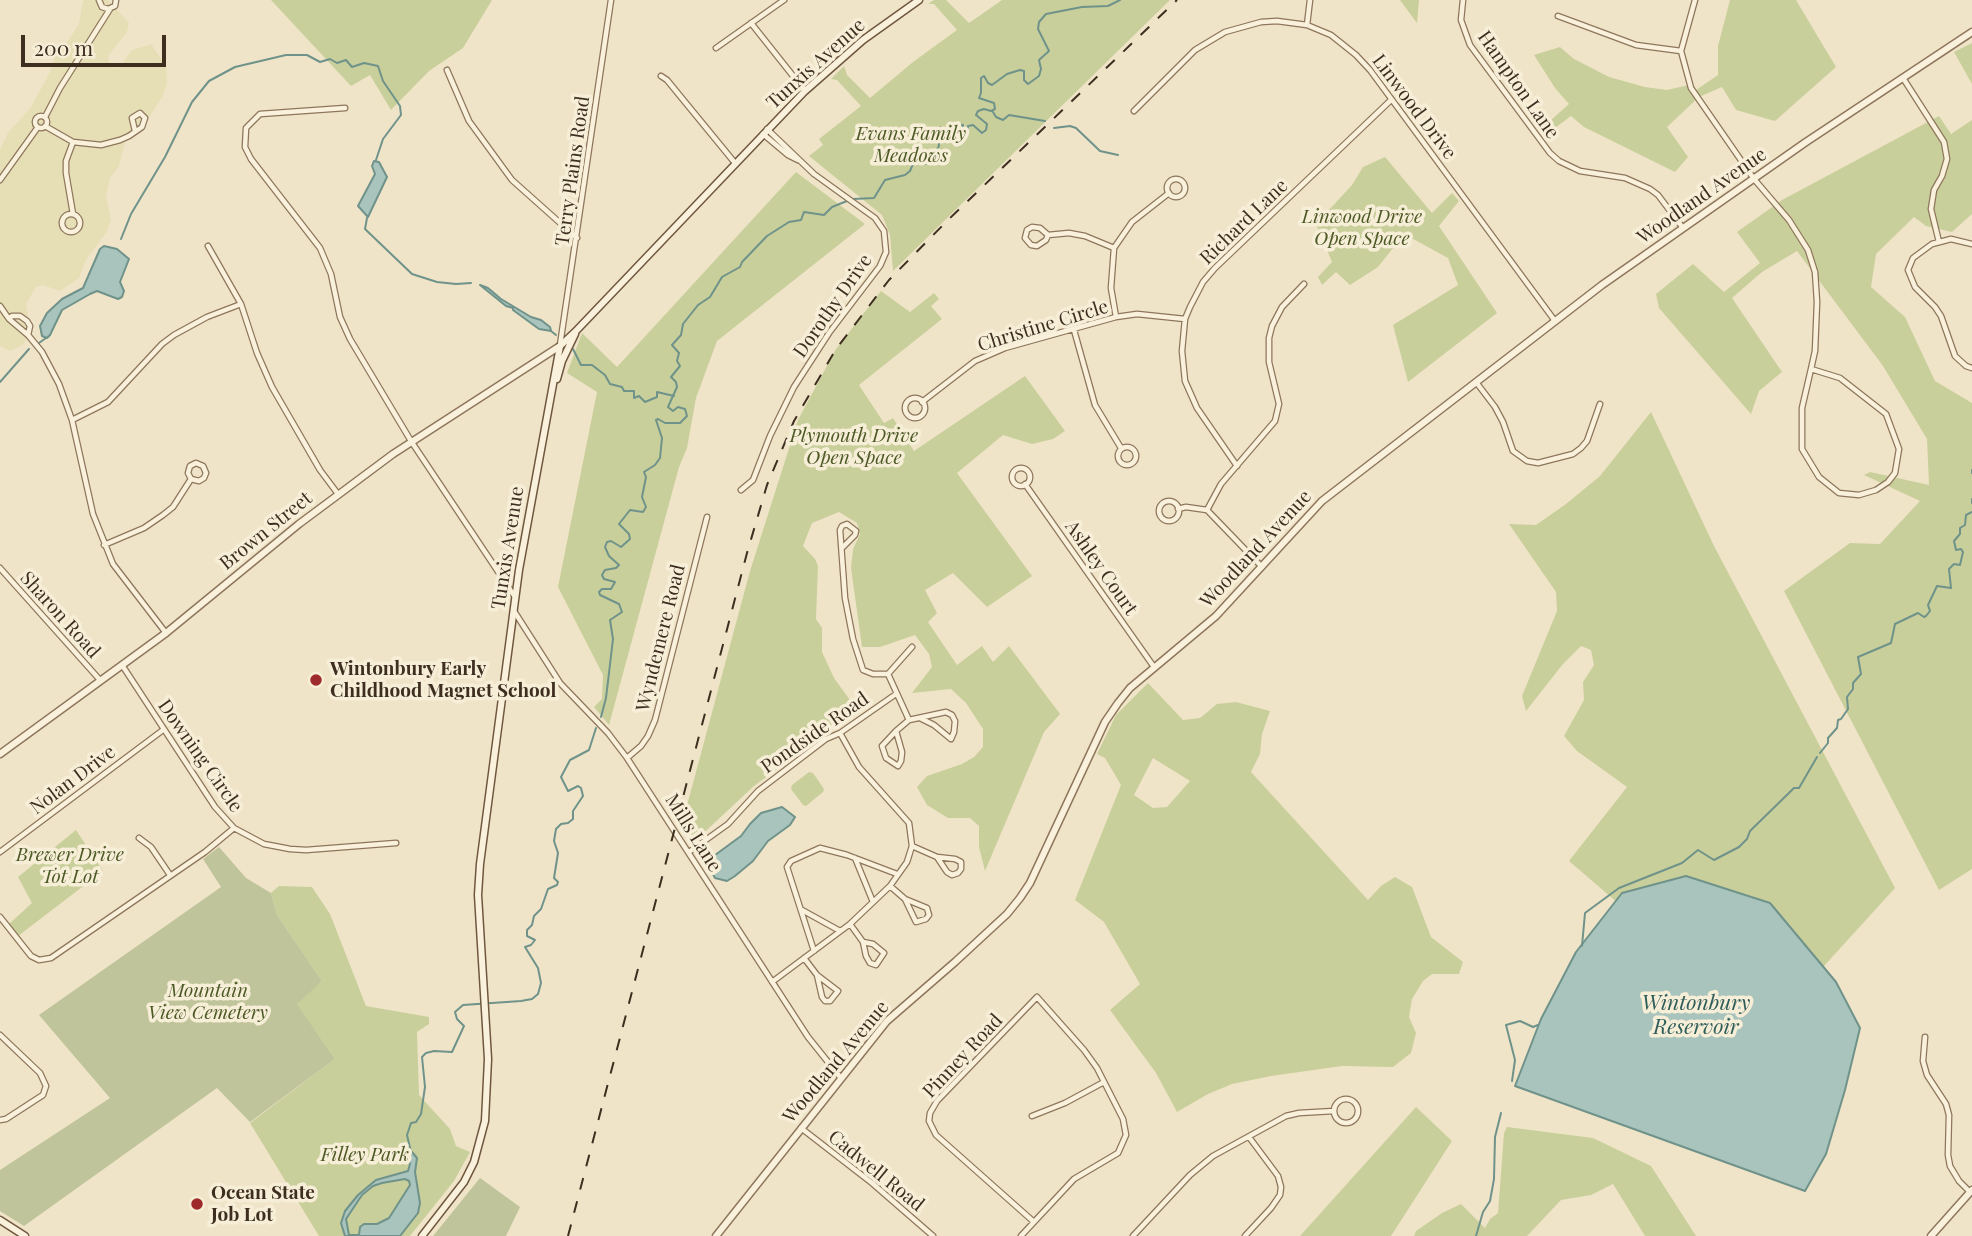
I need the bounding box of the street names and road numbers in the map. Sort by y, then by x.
street label: Tunxis Avenue [762,14,870,114]
street label: Hampton Lane [1472,27,1564,143]
street label: Linwood Drive [1367,50,1461,164]
street label: Terry Plains Road [551,95,595,247]
street label: Woodland Avenue [1633,143,1771,249]
street label: Richard Lane [1195,174,1293,270]
street label: Dorothy Drive [789,250,877,362]
street label: Christine Circle [975,295,1111,357]
street label: Tunxis Avenue [487,485,529,611]
street label: Woodland Avenue [1196,485,1316,613]
street label: Brown Street [215,487,317,575]
street label: Ashley Court [1060,516,1142,620]
street label: Wyndemere Road [632,562,690,714]
street label: Sharon Road [15,567,105,663]
street label: Pondside Road [757,687,873,779]
street label: Downing Circle [153,695,247,817]
street label: Nolan Drive [26,741,120,819]
street label: Mills Lane [660,790,726,876]
street label: Woodland Avenue [778,996,894,1128]
street label: Pinney Road [918,1009,1008,1103]
street label: Cadwell Road [824,1125,928,1217]

